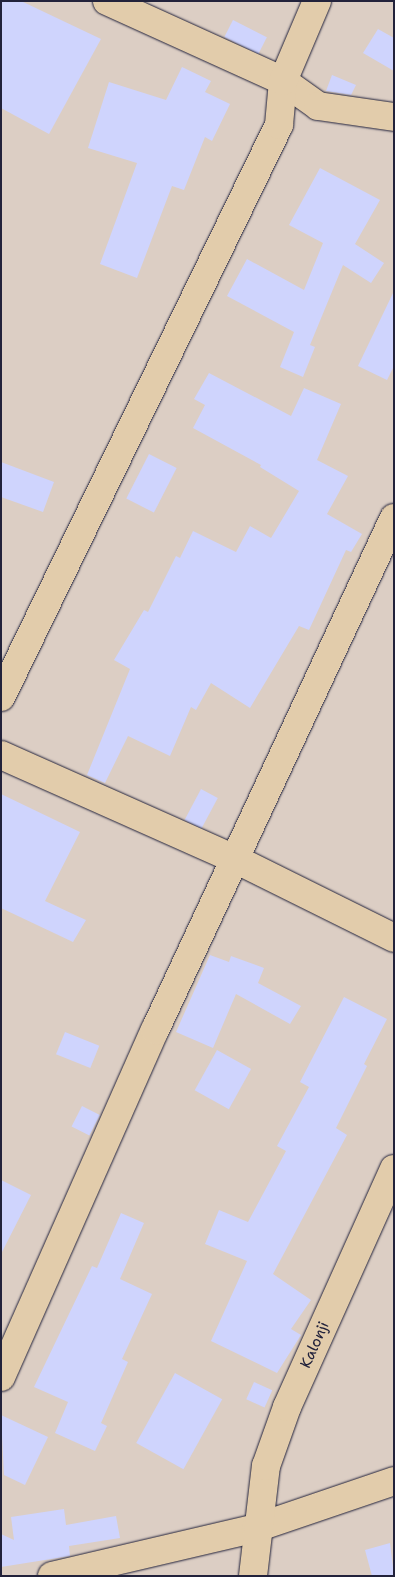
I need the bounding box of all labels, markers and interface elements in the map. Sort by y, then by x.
street label: Kalonji [297,1319,333,1371]

